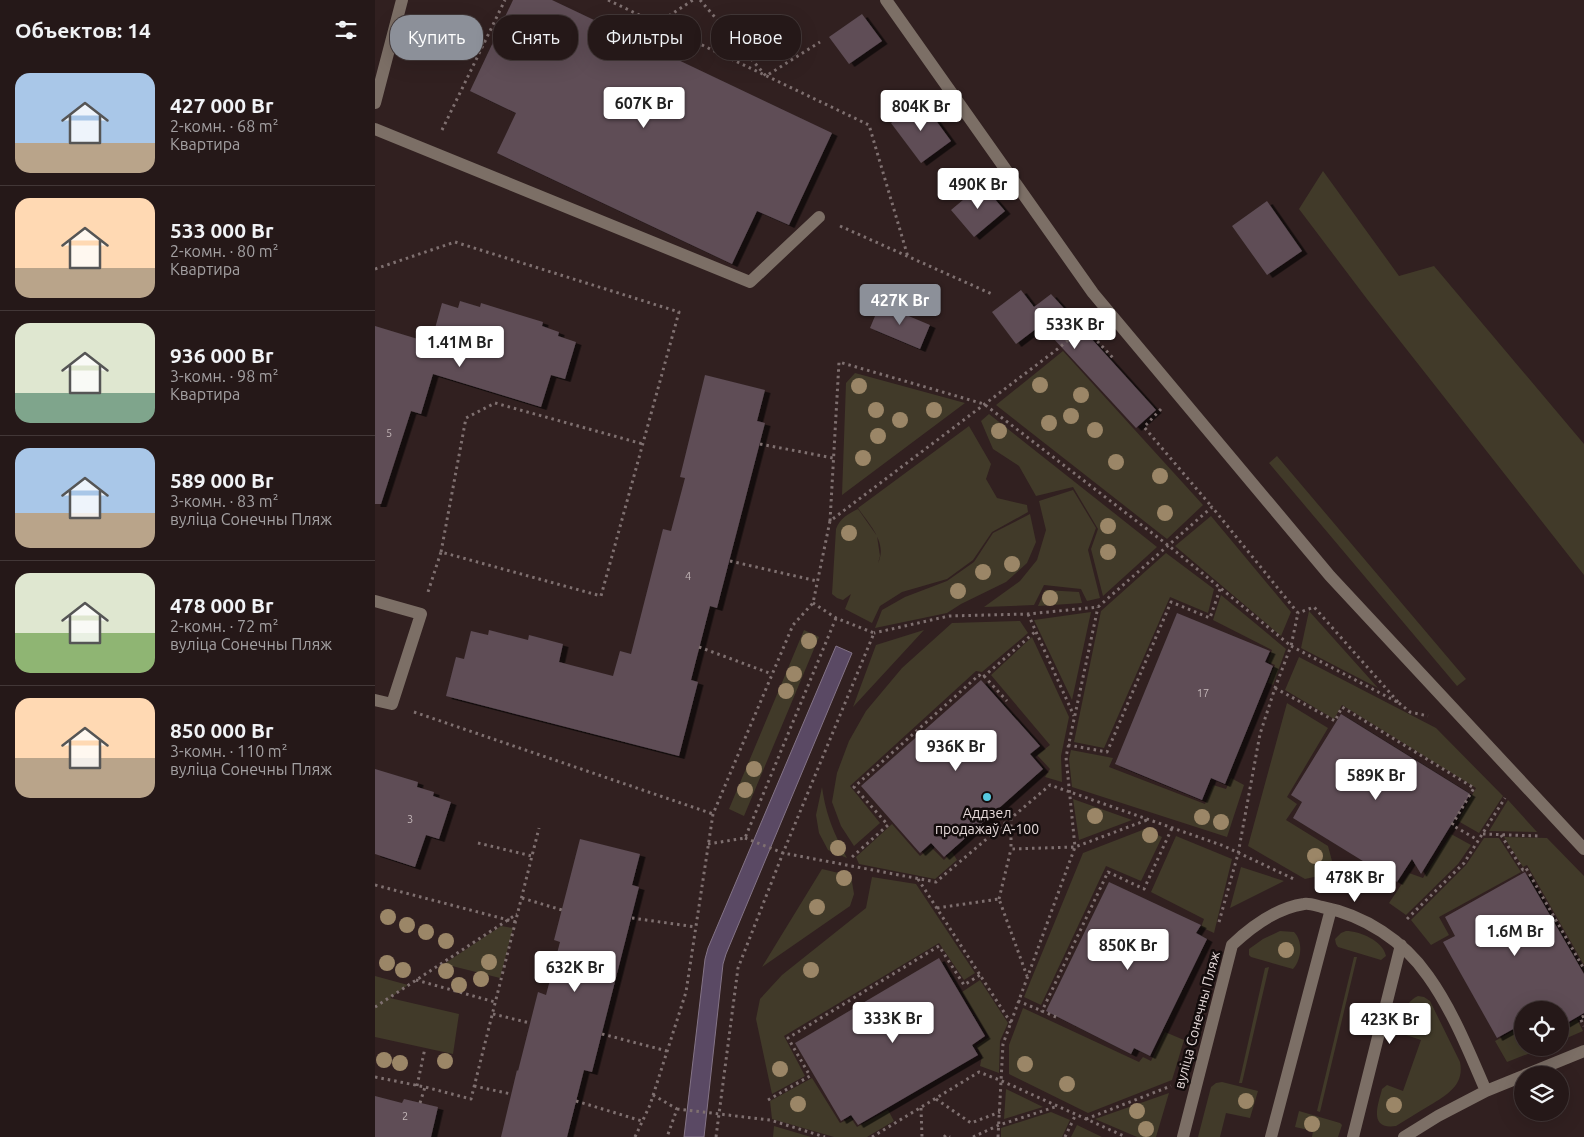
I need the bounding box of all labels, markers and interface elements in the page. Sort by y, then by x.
chip: Купить [390,15,483,60]
chip: Снять [493,15,578,60]
chip: Фильтры [588,15,701,60]
chip: Новое [711,15,801,60]
icon: filters [332,16,360,44]
text: Объектов: 14 [15,18,151,42]
pin: 607K Br [598,86,690,129]
pin: 804K Br [875,90,967,132]
icon: home [55,93,115,153]
text: 427 000 Br [170,93,274,117]
text: 607K Br [615,94,673,112]
text: 804K Br [892,97,950,115]
text: 2-комн. · 68 m² [170,117,278,135]
text: Квартира [170,135,240,153]
pin: 490K Br [932,168,1024,210]
text: 490K Br [949,175,1007,193]
icon: home [55,218,115,278]
text: 533 000 Br [170,218,274,242]
text: 2-комн. · 80 m² [170,242,278,260]
text: Квартира [170,260,240,278]
pin: 427K Br [854,284,946,326]
text: 427K Br [871,291,929,309]
pin: 533K Br [1029,308,1121,350]
text: 533K Br [1046,315,1104,333]
pin: 1.41M Br [408,326,512,368]
text: 1.41M Br [427,333,493,351]
icon: home [55,343,115,403]
text: 936 000 Br [170,343,274,367]
text: 3-комн. · 98 m² [170,367,278,385]
text: Квартира [170,385,240,403]
house number: 5 [386,427,392,439]
icon: home [55,468,115,528]
text: 589 000 Br [170,468,274,492]
text: 3-комн. · 83 m² [170,492,278,510]
text: вуліца Сонечны Пляж [170,510,332,528]
house number: 4 [685,570,691,582]
icon: home [55,593,115,653]
text: 478 000 Br [170,593,274,617]
text: 2-комн. · 72 m² [170,617,278,635]
text: вуліца Сонечны Пляж [170,635,332,653]
house number: 17 [1197,687,1209,699]
icon: home [55,718,115,778]
text: 850 000 Br [170,718,274,742]
pin: 936K Br [910,730,1002,772]
text: 936K Br [927,737,985,755]
text: 3-комн. · 110 m² [170,742,287,760]
pin: 589K Br [1330,758,1422,801]
text: вуліца Сонечны Пляж [170,760,332,778]
text: 589K Br [1347,766,1405,784]
marker: Аддзел продажаў А-100 [981,791,993,803]
place label: Аддзел продажаў А-100 [935,805,1039,837]
house number: 3 [407,813,413,825]
pin: 478K Br [1309,860,1401,903]
text: 478K Br [1326,868,1384,886]
pin: 1.6M Br [1469,914,1561,957]
text: 1.6M Br [1486,922,1544,940]
pin: 850K Br [1082,928,1174,971]
text: 850K Br [1099,936,1157,954]
street label: вуліца Сонечны Пляж [1171,949,1223,1091]
pin: 632K Br [529,950,621,993]
text: 632K Br [546,958,604,976]
map controls [1514,1001,1569,1121]
button: locate [1514,1001,1569,1056]
pin: 333K Br [847,1002,939,1044]
pin: 423K Br [1344,1002,1436,1045]
text: 333K Br [864,1009,922,1027]
text: 423K Br [1361,1010,1419,1028]
button: layers [1514,1066,1569,1121]
house number: 2 [402,1110,408,1122]

